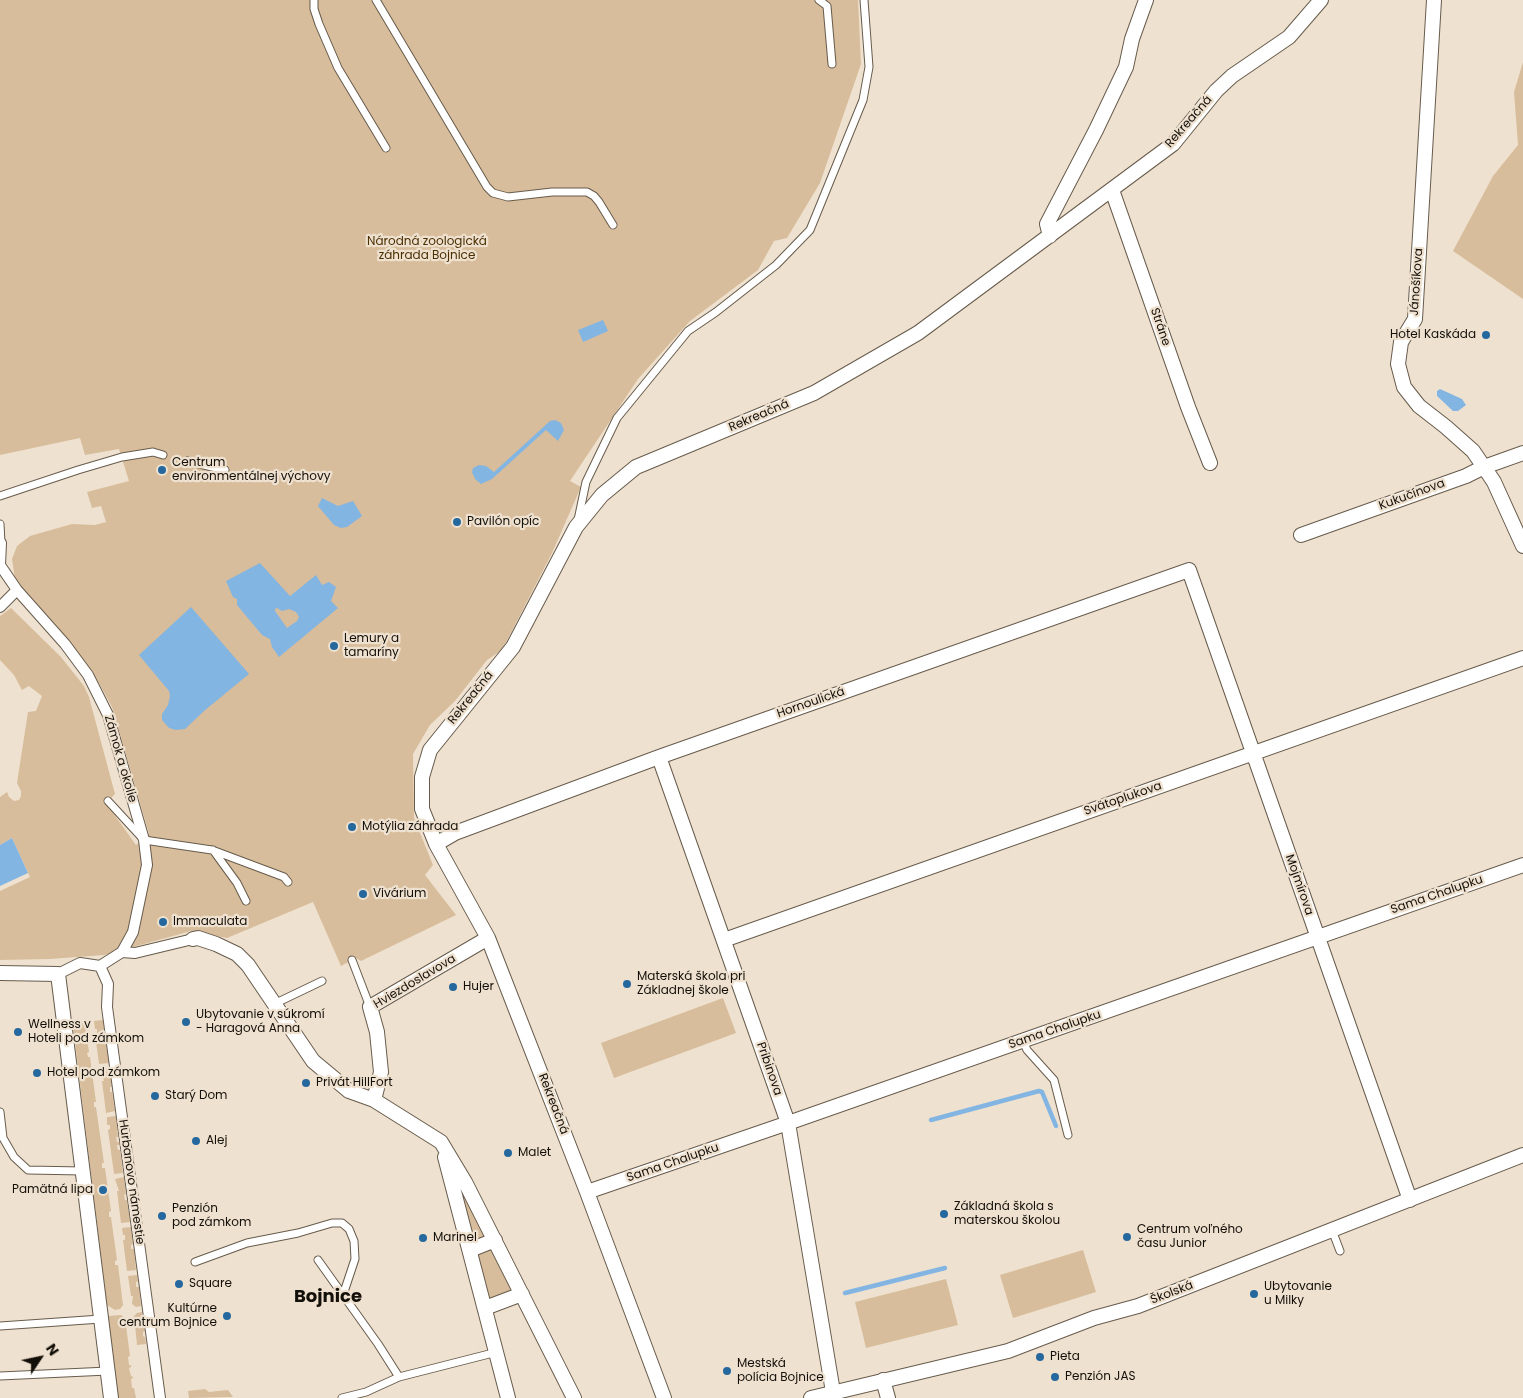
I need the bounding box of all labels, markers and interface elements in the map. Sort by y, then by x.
street label: Rekreačná [1163,93,1215,151]
park label: Národná zoologická záhrada Bojnice [367,235,487,263]
street label: Jánošíkova [1407,248,1427,316]
street label: Stráne [1147,306,1173,348]
place label: Hotel Kaskáda [1390,328,1476,342]
marker: Hotel Kaskáda [1480,329,1492,341]
street label: Rekreačná [727,397,791,435]
place label: Centrum environmentálnej výchovy [172,456,330,484]
marker: Centrum environmentálnej výchovy [156,464,168,476]
street label: Kukučínova [1377,476,1447,514]
place label: Pavilón opíc [467,515,539,529]
marker: Pavilón opíc [451,516,463,528]
place label: Lemury a tamaríny [344,632,399,660]
marker: Lemury a tamaríny [328,640,340,652]
street label: Rekreačná [445,669,497,727]
street label: Hornoulická [775,685,847,721]
street label: Zámok a okolie [101,714,139,804]
street label: Svätoplukova [1082,779,1164,819]
place label: Motýlia záhrada [362,820,458,834]
marker: Motýlia záhrada [346,821,358,833]
street label: Mojmírova [1282,853,1316,917]
street label: Sama Chalupku [1389,872,1485,918]
place label: Vivárium [373,887,426,901]
marker: Vivárium [357,888,369,900]
place label: Immaculata [173,915,247,929]
marker: Immaculata [157,916,169,928]
street label: Hviezdoslavova [371,952,459,1012]
place label: Materská škola pri Základnej škole [637,970,745,998]
marker: Materská škola pri Základnej škole [621,978,633,990]
place label: Hujer [463,980,494,994]
marker: Hujer [447,981,459,993]
street label: Sama Chalupku [1007,1007,1103,1053]
place label: Ubytovanie v súkromí - Haragová Anna [196,1008,325,1036]
marker: Ubytovanie v súkromí - Haragová Anna [180,1016,192,1028]
place label: Wellness v Hoteli pod zámkom [28,1018,144,1046]
marker: Wellness v Hoteli pod zámkom [12,1026,24,1038]
street label: Pribinova [753,1040,785,1098]
place label: Hotel pod zámkom [47,1066,160,1080]
marker: Hotel pod zámkom [31,1067,43,1079]
street label: Rekreačná [535,1072,571,1136]
place label: Privát HillFort [316,1076,393,1090]
marker: Privát HillFort [300,1077,312,1089]
place label: Starý Dom [165,1089,227,1103]
marker: Starý Dom [149,1090,161,1102]
street label: Hurbanovo námestie [115,1118,147,1246]
place label: Alej [206,1134,227,1148]
marker: Alej [190,1135,202,1147]
street label: Sama Chalupku [625,1140,721,1186]
place label: Malet [518,1146,551,1160]
marker: Malet [502,1147,514,1159]
place label: Pamätná lipa [12,1183,93,1197]
marker: Pamätná lipa [97,1184,109,1196]
place label: Základná škola s materskou školou [954,1200,1060,1228]
place label: Penzión pod zámkom [172,1202,251,1230]
marker: Základná škola s materskou školou [938,1208,950,1220]
marker: Penzión pod zámkom [156,1210,168,1222]
place label: Centrum voľného času Junior [1137,1223,1243,1251]
place label: Marinel [433,1231,477,1245]
marker: Centrum voľného času Junior [1121,1231,1133,1243]
marker: Marinel [417,1232,429,1244]
place label: Square [189,1277,232,1291]
marker: Square [173,1278,185,1290]
street label: Školská [1149,1278,1195,1308]
place label: Ubytovanie u Milky [1264,1280,1332,1308]
district label: Bojnice [294,1286,362,1308]
marker: Ubytovanie u Milky [1248,1288,1260,1300]
place label: Kultúrne centrum Bojnice [119,1302,217,1330]
marker: Kultúrne centrum Bojnice [221,1310,233,1322]
north arrow [15,1333,65,1383]
text: N [41,1340,64,1360]
place label: Pieta [1050,1350,1080,1364]
marker: Pieta [1034,1351,1046,1363]
place label: Mestská polícia Bojnice [737,1357,824,1385]
marker: Mestská polícia Bojnice [721,1365,733,1377]
place label: Penzión JAS [1065,1370,1136,1384]
marker: Penzión JAS [1049,1371,1061,1383]

